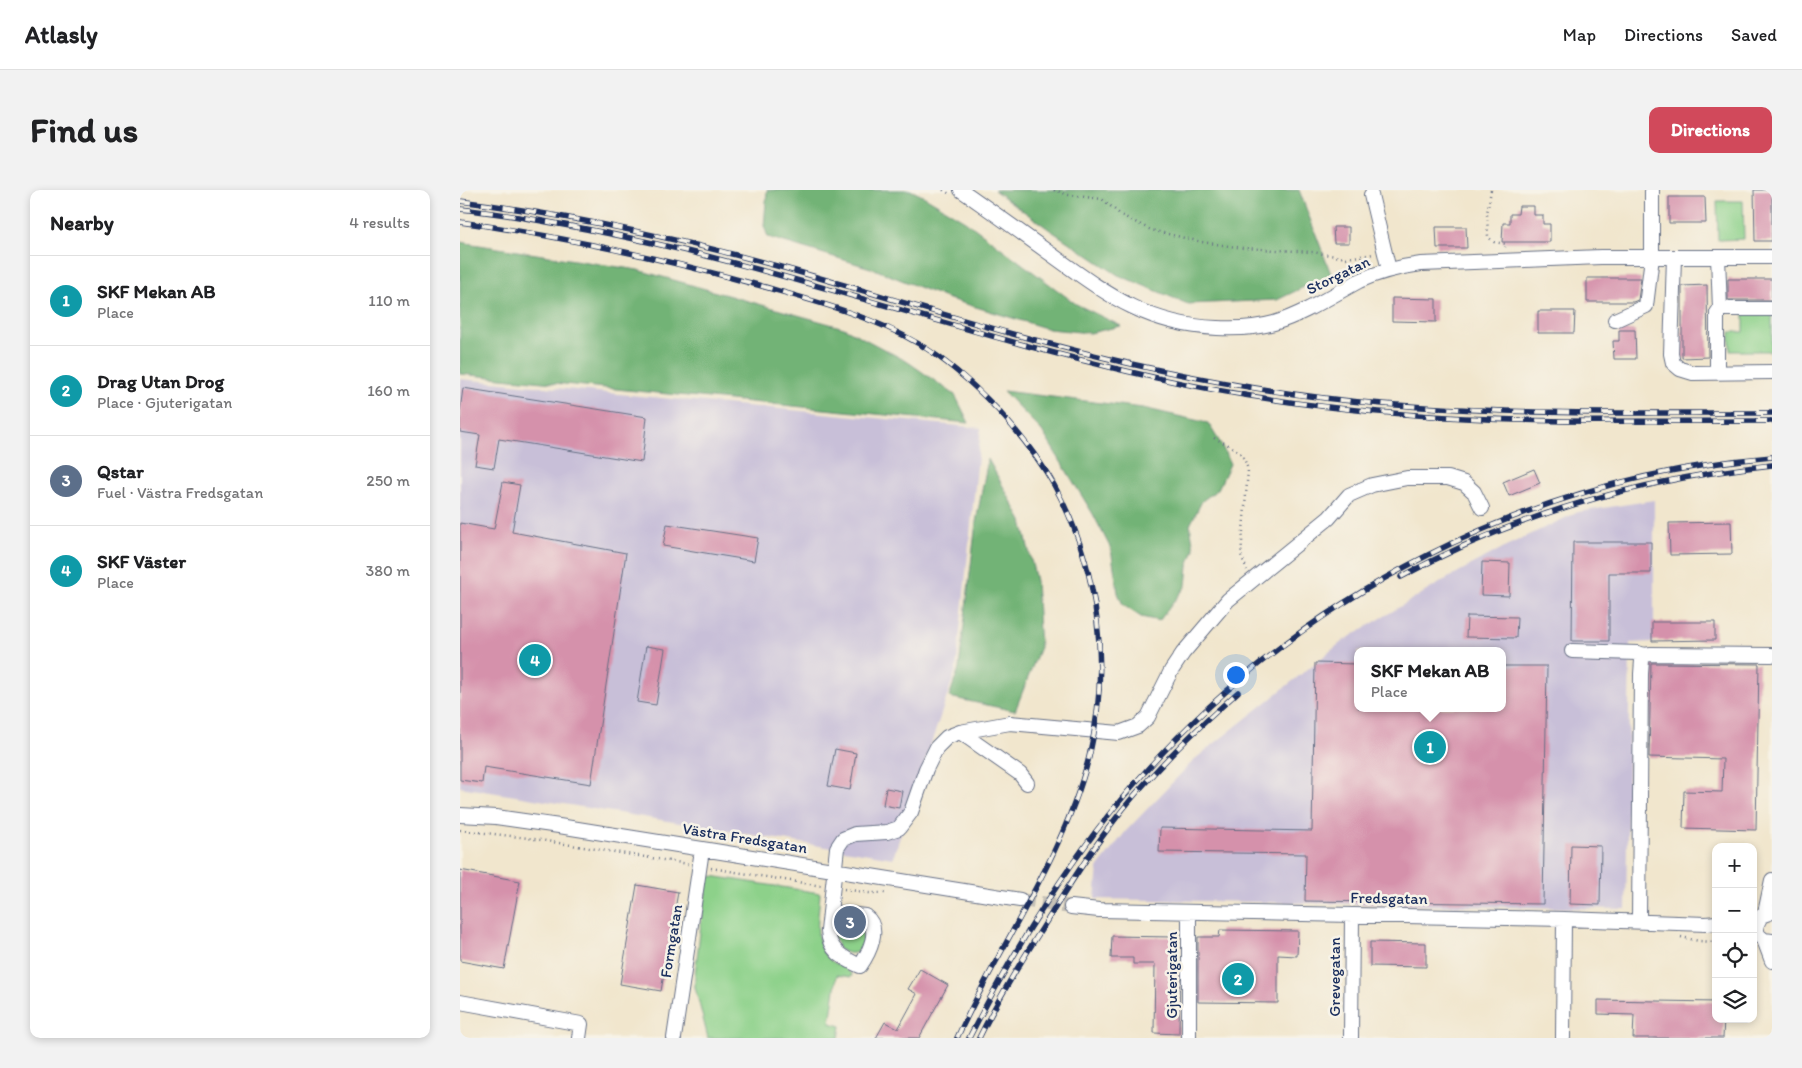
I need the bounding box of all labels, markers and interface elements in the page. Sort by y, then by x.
text: Atlasly [25,20,98,49]
text: Map [1563,24,1596,46]
text: Directions [1624,24,1703,46]
text: Saved [1731,24,1777,46]
button: Directions [1649,107,1772,153]
text: Find us [30,109,138,151]
text: Nearby [50,210,114,235]
text: 4 results [349,213,410,232]
street label: Storgatan [1303,251,1373,298]
text: SKF Mekan AB [97,280,216,303]
text: 1 [62,291,70,310]
text: 110 m [368,291,410,310]
text: Place [97,303,134,322]
text: Drag Utan Drog [97,370,224,393]
text: 2 [62,381,70,400]
text: 160 m [367,381,410,400]
text: Place · Gjuterigatan [97,393,232,412]
text: Qstar [97,460,144,483]
text: 3 [62,471,70,490]
text: 250 m [366,471,410,490]
text: Fuel · Västra Fredsgatan [97,483,263,502]
text: SKF Väster [97,550,186,573]
text: 4 [61,561,71,580]
text: 380 m [366,561,410,580]
text: Place [97,573,134,592]
pin: 4 [519,641,551,679]
popup [1354,647,1506,712]
text: SKF Mekan AB [1371,659,1489,682]
your location [1223,662,1249,688]
text: Place [1371,682,1408,701]
pin: 1 [1414,728,1446,766]
street label: Västra Fredsgatan [681,819,809,857]
map controls [1712,843,1757,1023]
button: + [1712,843,1757,888]
street label: Fredsgatan [1350,888,1428,908]
button: − [1712,888,1757,933]
street label: Formgatan [656,902,686,979]
pin: 3 [834,903,866,941]
street label: Gjuterigatan [1162,931,1181,1019]
button: locate [1712,933,1757,978]
street label: Grevegatan [1325,937,1344,1017]
pin: 2 [1222,960,1254,998]
button: layers [1712,978,1757,1023]

